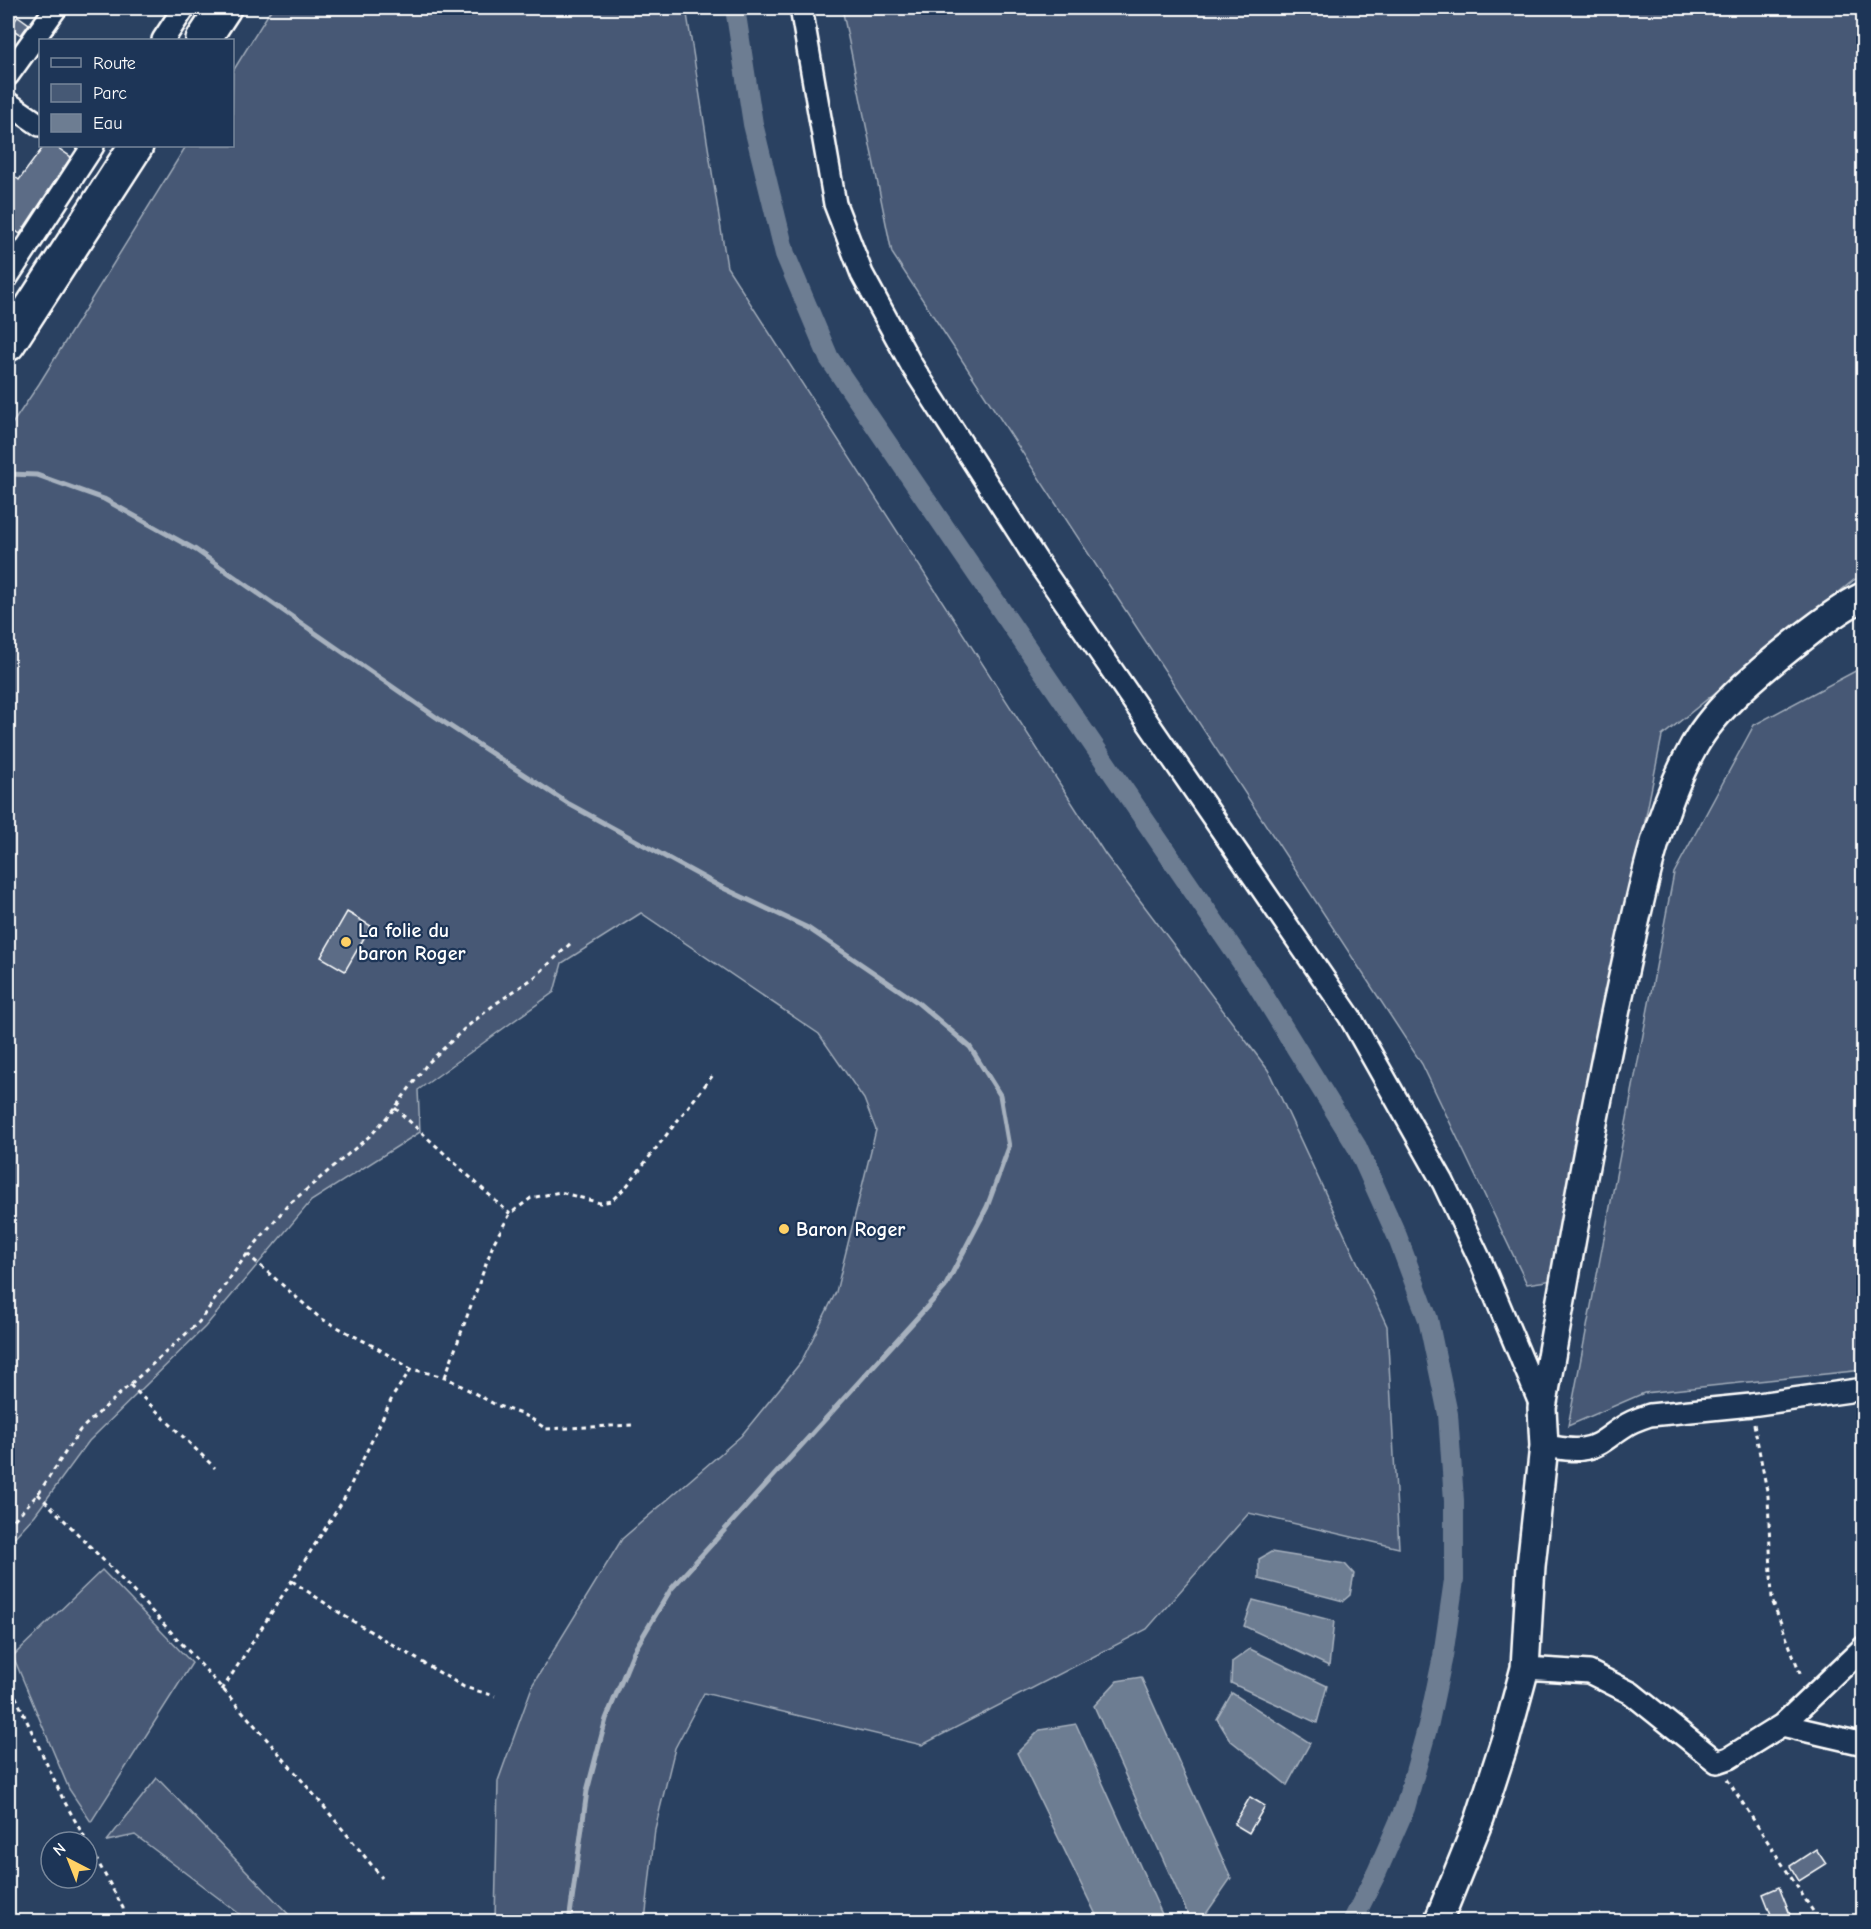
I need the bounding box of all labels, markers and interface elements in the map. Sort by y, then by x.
legend [39,39,234,147]
text: Route [93,53,136,74]
text: Parc [93,83,127,104]
text: Eau [93,113,122,134]
place label: La folie du baron Roger [358,919,466,965]
marker: La folie du baron Roger [339,935,353,949]
place label: Baron Roger [796,1218,905,1241]
marker: Baron Roger [777,1222,791,1236]
north arrow [39,1830,99,1890]
text: N [50,1839,70,1860]

